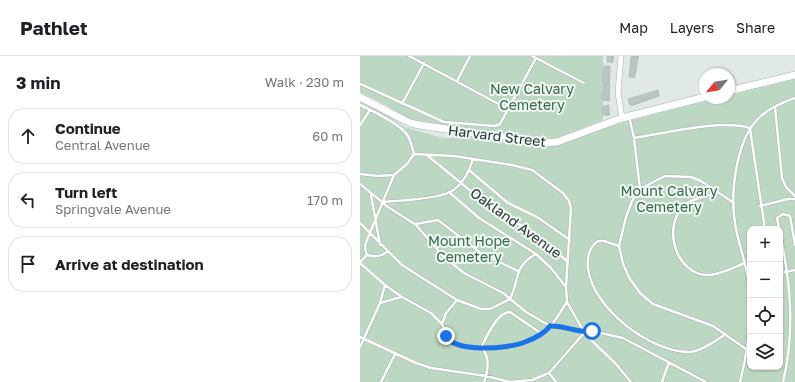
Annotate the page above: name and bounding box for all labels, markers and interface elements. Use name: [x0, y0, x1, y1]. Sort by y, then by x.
text: Pathlet: [20, 16, 88, 39]
text: Map: [619, 19, 648, 36]
text: Layers: [670, 19, 714, 36]
text: Share: [736, 19, 775, 36]
north arrow: [699, 68, 735, 104]
text: 3 min: [16, 72, 60, 93]
text: Walk · 230 m: [265, 74, 344, 90]
park label: New Calvary Cemetery: [490, 80, 574, 113]
text: Continue: [55, 119, 121, 137]
street label: Harvard Street: [447, 121, 547, 150]
icon: ahead: [17, 125, 39, 147]
text: 60 m: [312, 128, 343, 144]
text: Central Avenue: [55, 137, 150, 153]
park label: Mount Calvary Cemetery: [620, 182, 718, 215]
text: Turn left: [55, 183, 117, 201]
street label: Oakland Avenue: [467, 184, 565, 261]
icon: left: [17, 189, 39, 211]
text: 170 m: [307, 192, 343, 208]
text: Springvale Avenue: [55, 201, 171, 217]
map controls: [747, 226, 783, 370]
button: +: [747, 226, 783, 262]
park label: Mount Hope Cemetery: [428, 232, 510, 265]
icon: arrive: [17, 253, 39, 275]
text: Arrive at destination: [55, 255, 204, 273]
button: −: [747, 262, 783, 298]
button: locate: [747, 298, 783, 334]
route start: [583, 322, 601, 340]
route end: [437, 327, 455, 345]
button: layers: [747, 334, 783, 370]

